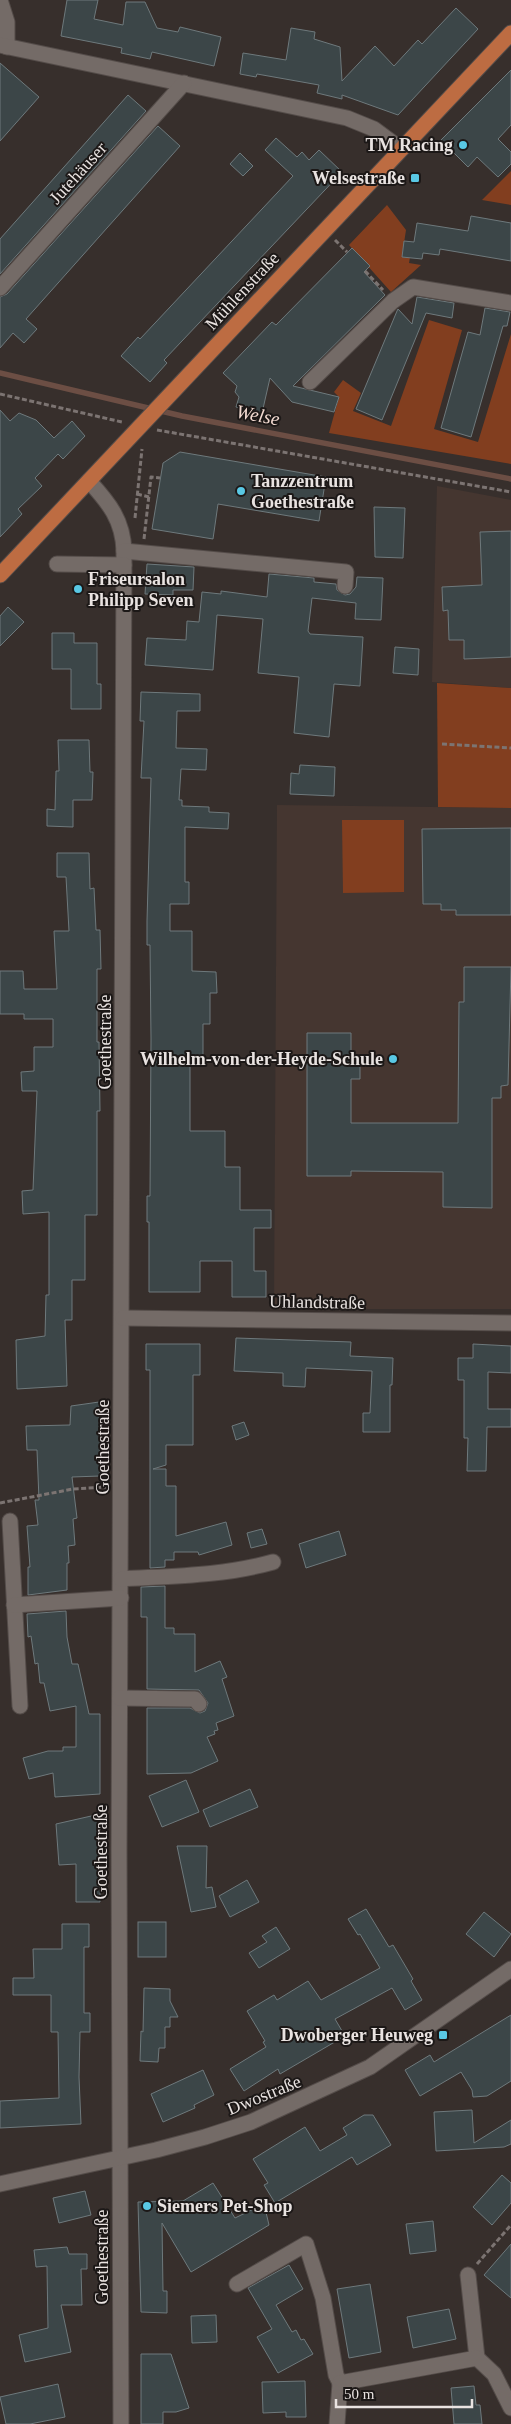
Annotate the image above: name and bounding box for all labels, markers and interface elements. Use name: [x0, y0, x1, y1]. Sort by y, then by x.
place label: TM Racing: [366, 135, 453, 155]
street label: Jutehäuser: [45, 138, 111, 208]
marker: TM Racing: [457, 139, 469, 151]
place label: Welsestraße: [312, 168, 405, 188]
marker: Welsestraße: [409, 172, 421, 184]
street label: Mühlenstraße: [201, 248, 283, 334]
water label: Welse: [235, 401, 281, 429]
place label: Tanzzentrum Goethestraße: [251, 471, 354, 512]
marker: Tanzzentrum Goethestraße: [235, 485, 247, 497]
place label: Friseursalon Philipp Seven: [88, 569, 194, 610]
marker: Friseursalon Philipp Seven: [72, 583, 84, 595]
street label: Goethestraße: [95, 995, 115, 1089]
place label: Wilhelm-von-der-Heyde-Schule: [140, 1049, 383, 1069]
marker: Wilhelm-von-der-Heyde-Schule: [387, 1053, 399, 1065]
street label: Uhlandstraße: [269, 1291, 365, 1313]
street label: Goethestraße: [93, 1400, 113, 1494]
street label: Goethestraße: [91, 1805, 111, 1899]
place label: Dwoberger Heuweg: [281, 2025, 433, 2045]
marker: Dwoberger Heuweg: [437, 2029, 449, 2041]
street label: Dwostraße: [224, 2071, 304, 2119]
place label: Siemers Pet-Shop: [157, 2196, 292, 2216]
marker: Siemers Pet-Shop: [141, 2200, 153, 2212]
street label: Goethestraße: [92, 2210, 112, 2304]
scale bar: [336, 2376, 472, 2408]
text: 50 m: [344, 2386, 375, 2402]

